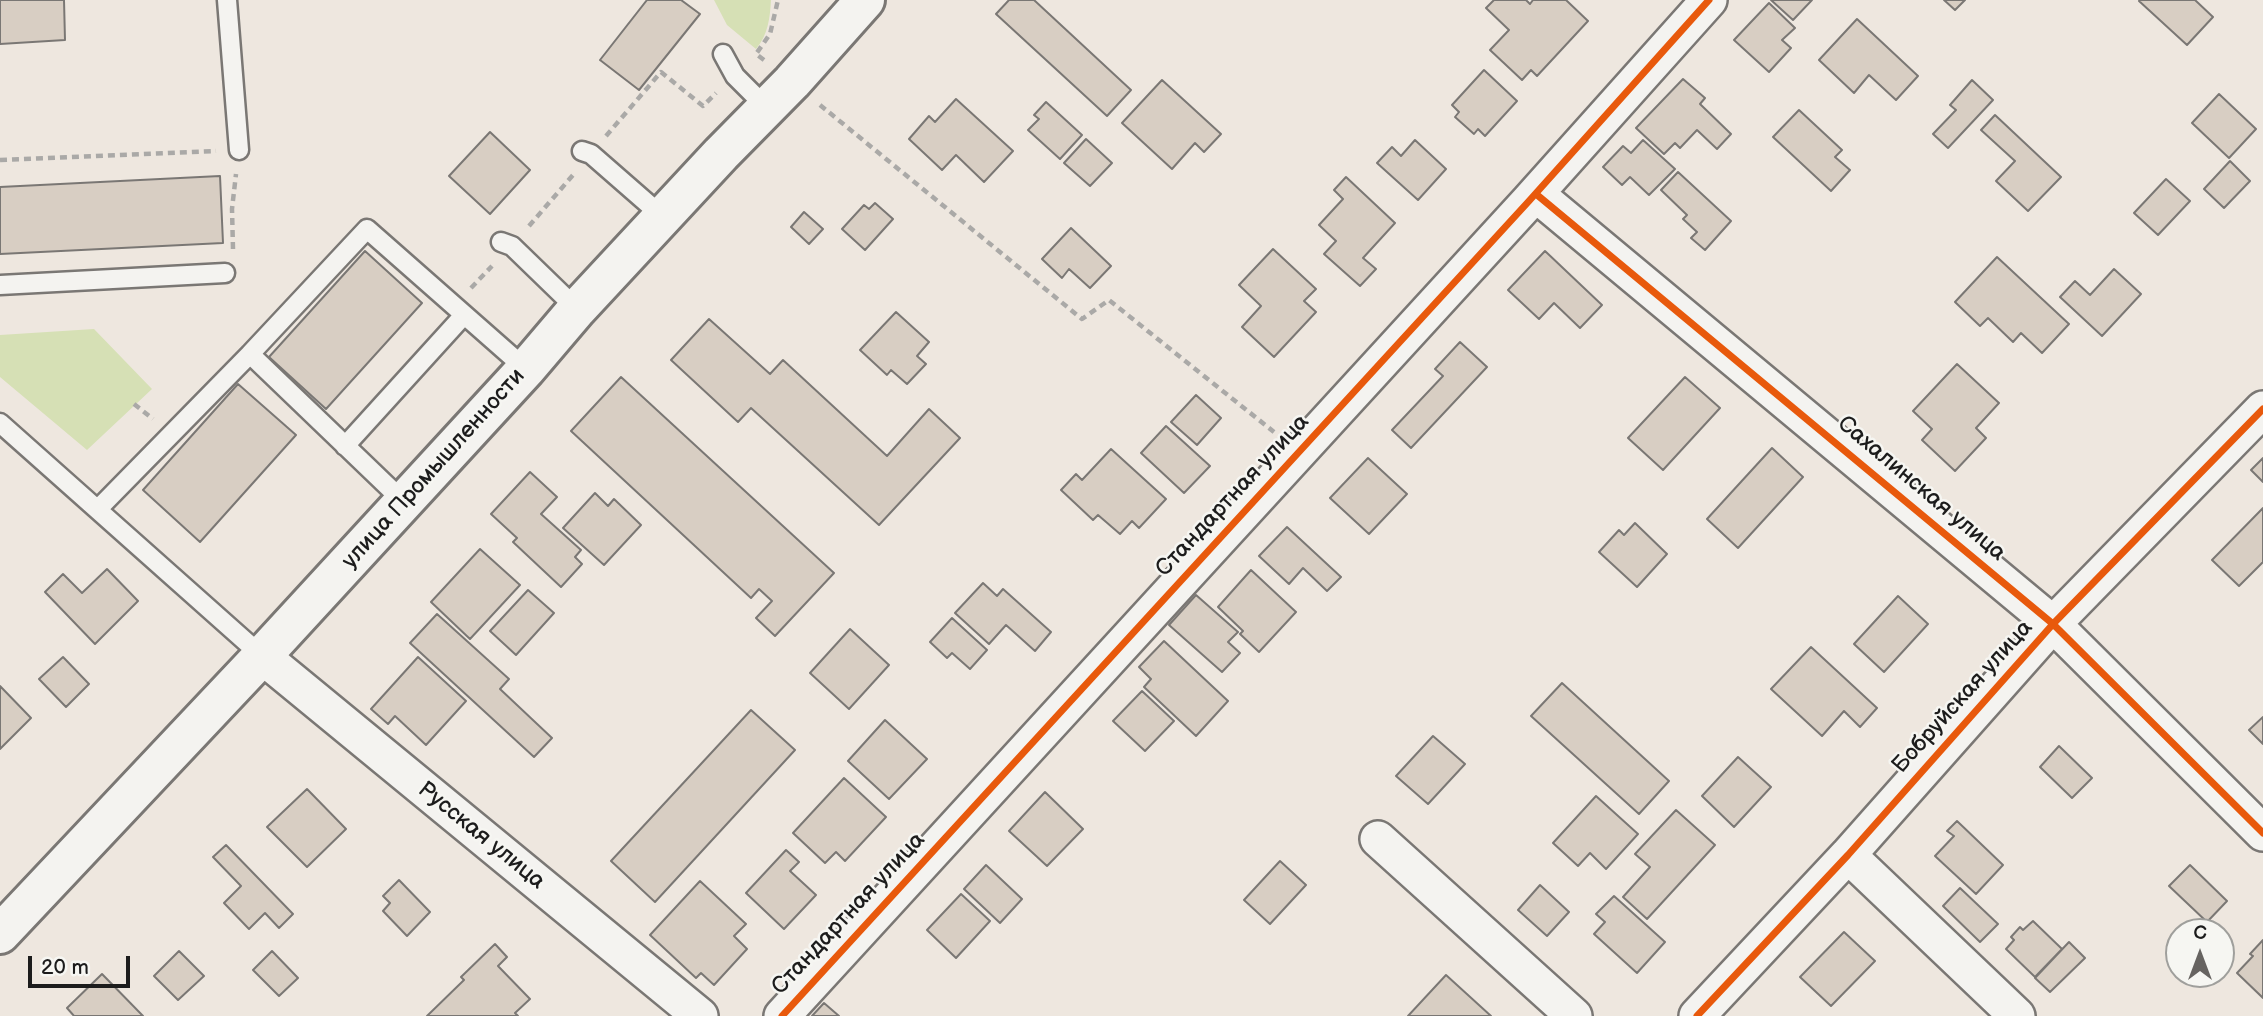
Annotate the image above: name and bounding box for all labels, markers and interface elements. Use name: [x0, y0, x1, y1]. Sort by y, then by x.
street label: улица Промышленности: [337, 363, 531, 575]
street label: Стандартная улица: [1150, 409, 1316, 583]
street label: Сахалинская улица: [1831, 411, 2011, 567]
street label: Бобруйская улица: [1887, 615, 2039, 779]
street label: Русская улица: [412, 776, 550, 896]
street label: Стандартная улица: [766, 827, 932, 1001]
north arrow: [2165, 918, 2235, 988]
text: С: [2193, 922, 2207, 945]
scale bar: [32, 942, 133, 986]
text: 20 m: [41, 955, 89, 980]

